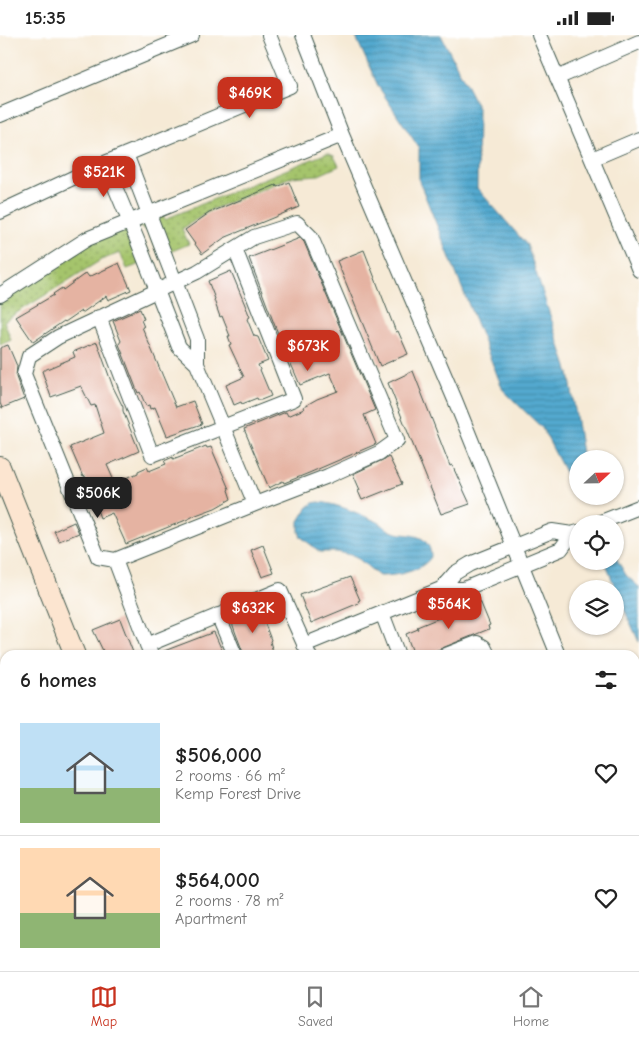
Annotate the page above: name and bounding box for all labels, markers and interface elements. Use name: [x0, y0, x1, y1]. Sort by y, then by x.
text: 15:35: [25, 7, 66, 29]
pin: $469K: [215, 77, 285, 119]
text: $469K: [229, 84, 271, 102]
pin: $521K: [69, 155, 139, 198]
text: $521K: [83, 163, 125, 181]
pin: $673K: [273, 329, 343, 372]
text: $673K: [287, 337, 329, 355]
north arrow: [569, 450, 624, 505]
map controls: [569, 450, 624, 635]
pin: $506K: [63, 477, 133, 519]
text: $506K: [76, 484, 120, 502]
button: locate: [569, 515, 624, 570]
button: layers: [569, 580, 624, 635]
pin: $564K: [414, 587, 484, 630]
pin: $632K: [218, 591, 288, 634]
text: $564K: [427, 595, 471, 613]
text: $632K: [232, 599, 274, 617]
icon: filters: [592, 666, 620, 694]
text: 6 homes: [20, 668, 96, 692]
icon: home: [60, 743, 120, 803]
text: $506,000: [175, 743, 262, 767]
icon: heart: [592, 759, 620, 787]
text: 2 rooms · 66 m²: [175, 767, 285, 785]
text: Kemp Forest Drive: [175, 785, 301, 803]
icon: home: [60, 868, 120, 928]
text: $564,000: [175, 868, 260, 892]
icon: heart: [592, 884, 620, 912]
text: 2 rooms · 78 m²: [175, 892, 283, 910]
text: Apartment: [175, 910, 247, 928]
tab: Map: [90, 983, 118, 1030]
tab: Saved: [298, 983, 333, 1030]
tab: Home: [513, 983, 549, 1030]

